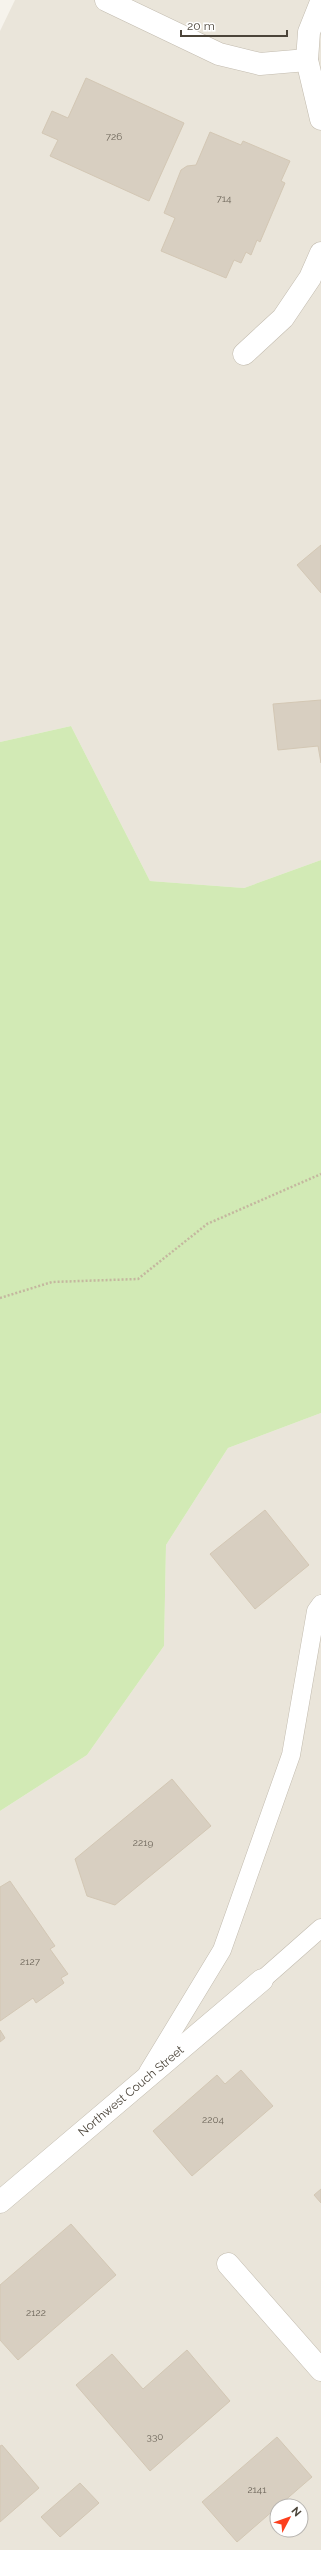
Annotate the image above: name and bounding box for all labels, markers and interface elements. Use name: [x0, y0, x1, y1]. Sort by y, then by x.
scale bar: [181, 12, 287, 38]
text: 20 m: [187, 19, 215, 33]
house number: 726: [106, 131, 122, 142]
house number: 714: [216, 193, 232, 204]
house number: 2219: [133, 1837, 153, 1848]
house number: 2127: [20, 1956, 41, 1967]
street label: Northwest Couch Street: [75, 2043, 187, 2139]
house number: 2204: [202, 2114, 225, 2125]
house number: 2122: [26, 2307, 46, 2318]
house number: 330: [147, 2431, 163, 2442]
house number: 2141: [247, 2484, 267, 2495]
north arrow: [269, 2498, 309, 2538]
text: N: [289, 2504, 304, 2519]

